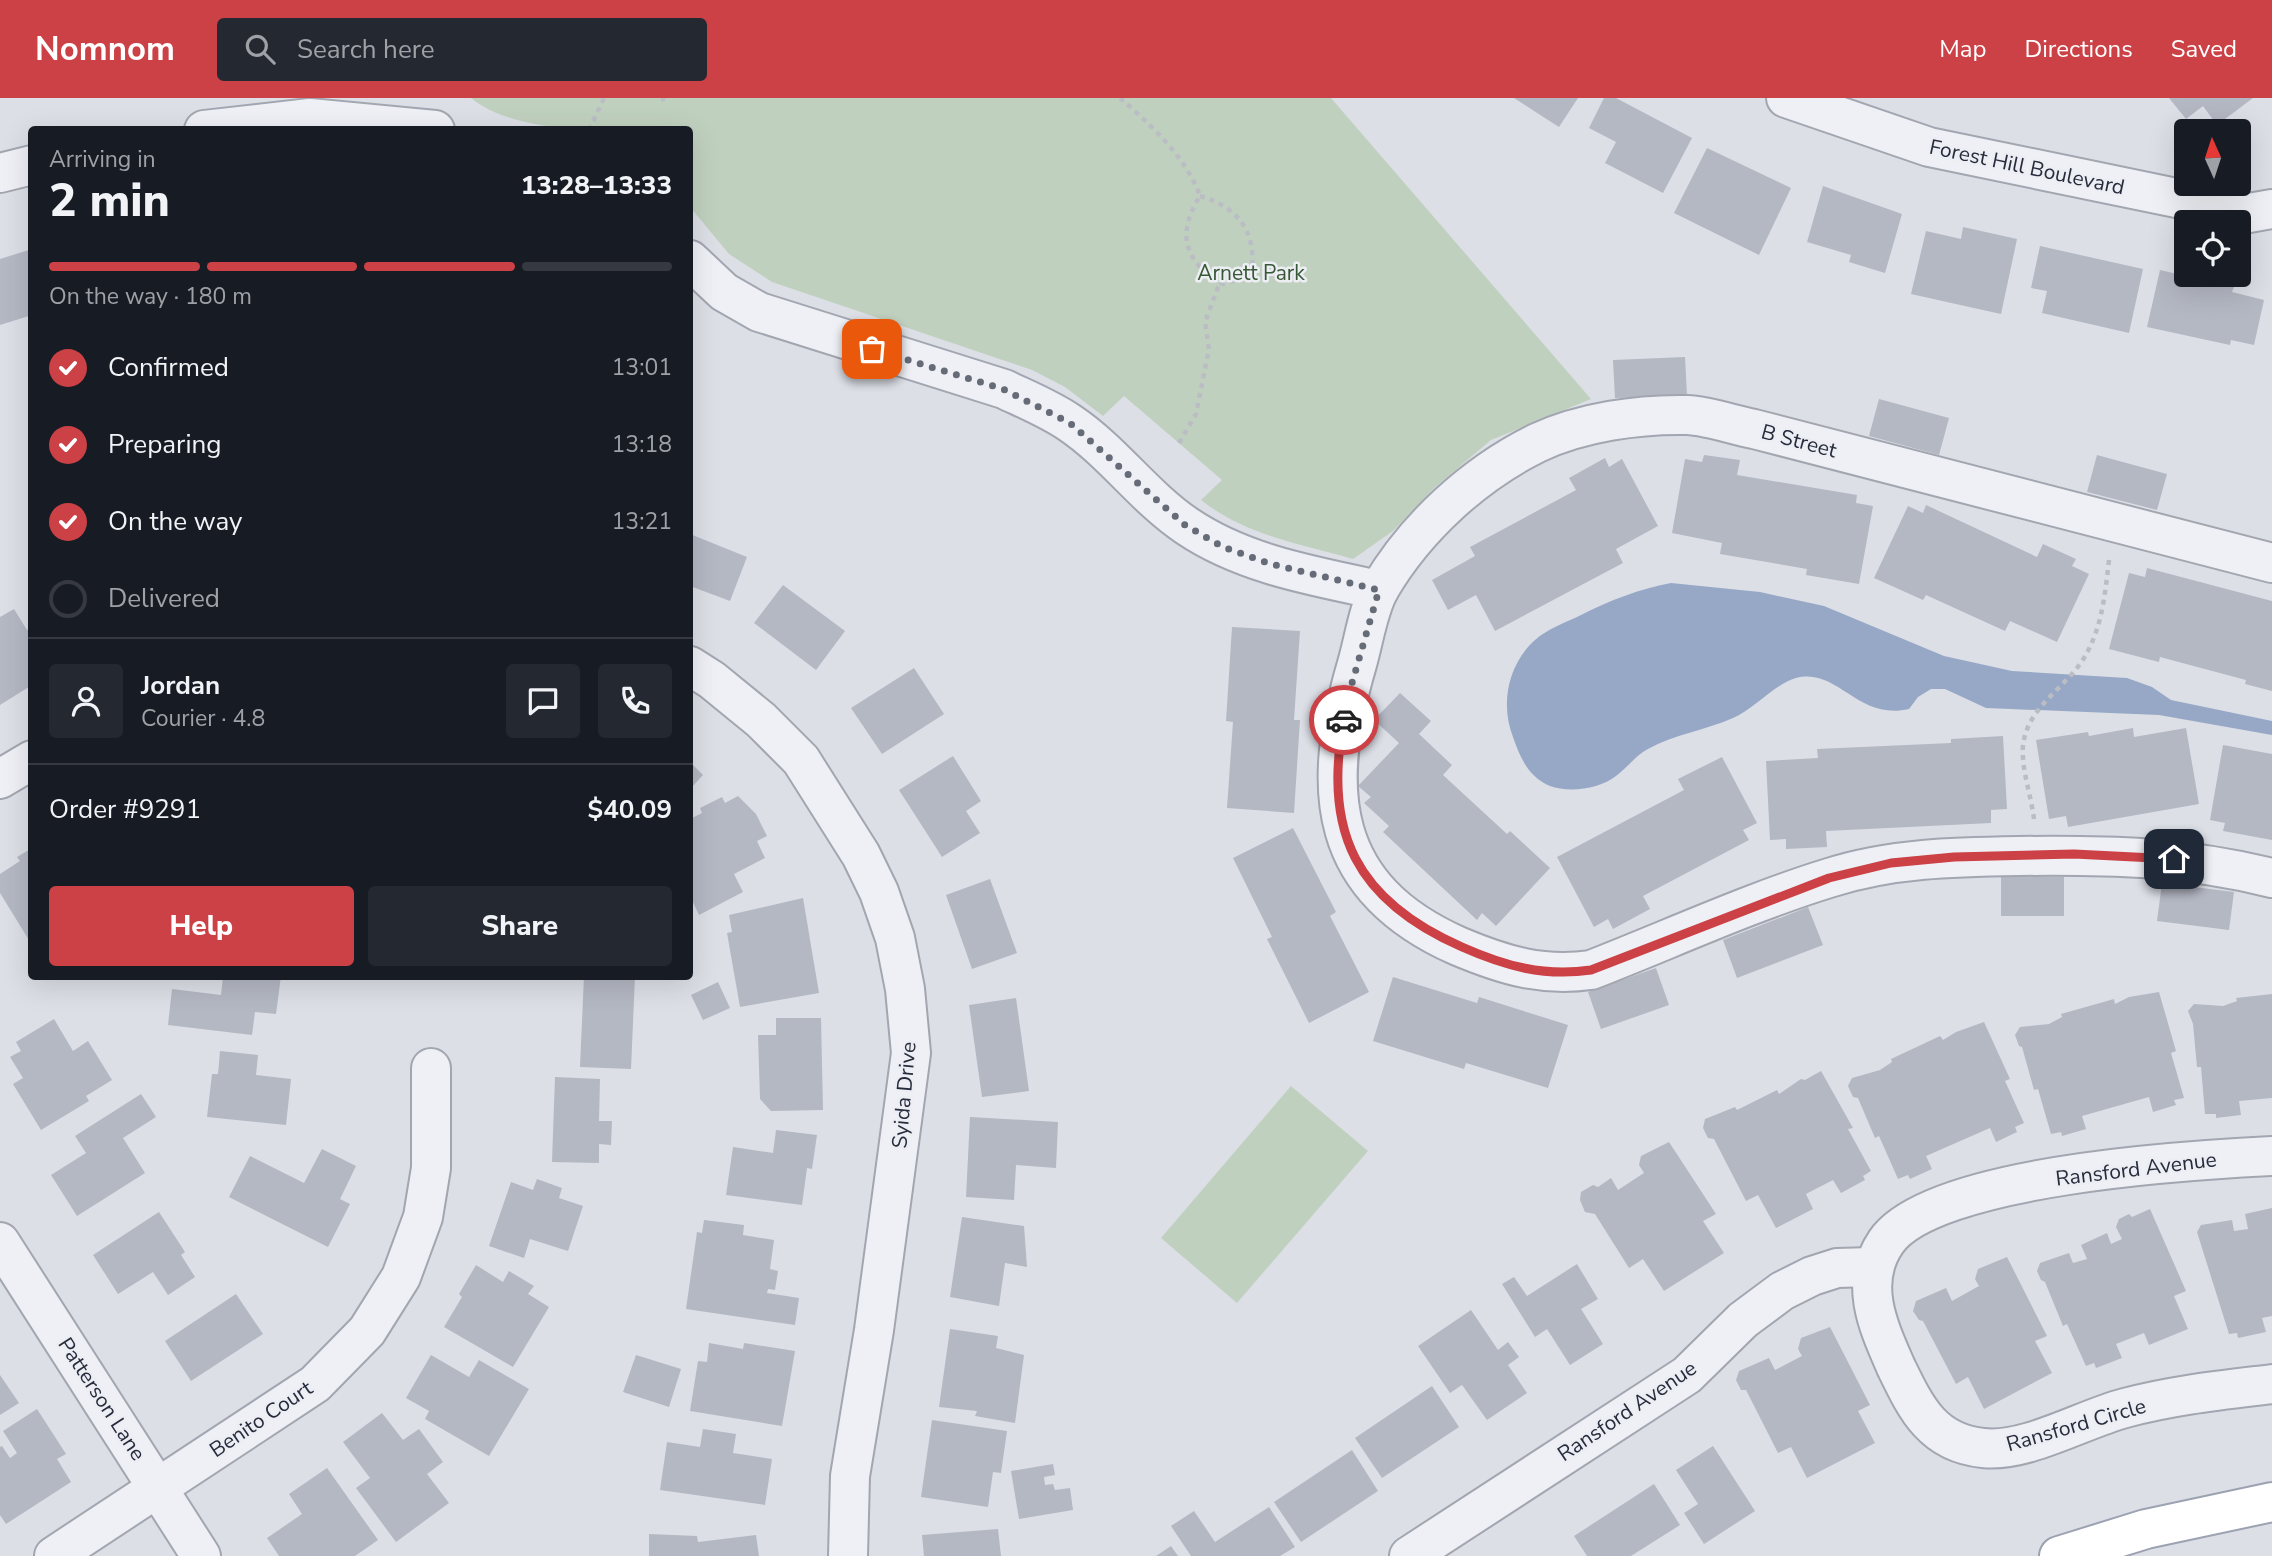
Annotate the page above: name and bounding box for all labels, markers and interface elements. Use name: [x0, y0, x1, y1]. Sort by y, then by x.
search box: [217, 18, 707, 81]
text: Nomnom: [35, 27, 175, 72]
icon: search: [241, 30, 279, 68]
text: Search here: [297, 32, 435, 67]
text: Map: [1939, 33, 1986, 65]
text: Directions: [2024, 33, 2133, 65]
text: Saved: [2171, 33, 2237, 65]
north arrow: [2174, 119, 2250, 196]
map controls: [2174, 119, 2251, 287]
street label: Forest Hill Boulevard: [1927, 133, 2127, 201]
text: Arriving in: [49, 144, 156, 175]
text: 13:28–13:33: [521, 168, 672, 203]
text: 2 min: [49, 169, 170, 232]
button: locate: [2174, 210, 2251, 287]
park label: Arnett Park: [1197, 259, 1305, 287]
text: On the way · 180 m: [49, 281, 252, 312]
pin: [842, 319, 902, 379]
icon: bag: [853, 330, 891, 368]
icon: check: [49, 349, 87, 387]
text: Confirmed: [108, 350, 229, 385]
text: 13:01: [612, 352, 672, 383]
street label: B Street: [1758, 418, 1840, 465]
icon: check: [49, 426, 87, 464]
text: Preparing: [108, 427, 221, 462]
text: 13:18: [612, 429, 672, 460]
icon: check: [49, 503, 87, 541]
text: On the way: [108, 504, 242, 539]
text: 13:21: [612, 506, 672, 537]
text: Delivered: [108, 581, 220, 616]
button: person: [49, 664, 123, 738]
button: chat: [506, 664, 580, 738]
button: phone: [598, 664, 672, 738]
text: Jordan: [141, 668, 220, 703]
courier: [1309, 685, 1379, 755]
icon: car: [1325, 701, 1363, 739]
text: Courier · 4.8: [141, 703, 265, 734]
text: Order #9291: [49, 792, 201, 827]
text: $40.09: [588, 792, 672, 827]
pin: [2144, 829, 2204, 889]
icon: home: [2155, 840, 2193, 878]
button: Help: [49, 886, 354, 966]
button: Share: [368, 886, 672, 966]
street label: Syida Drive: [885, 1040, 923, 1150]
street label: Ransford Avenue: [2054, 1145, 2218, 1193]
street label: Patterson Lane: [52, 1332, 152, 1466]
street label: Ransford Avenue: [1552, 1354, 1702, 1468]
street label: Benito Court: [204, 1374, 319, 1464]
street label: Ransford Circle: [2003, 1392, 2149, 1458]

